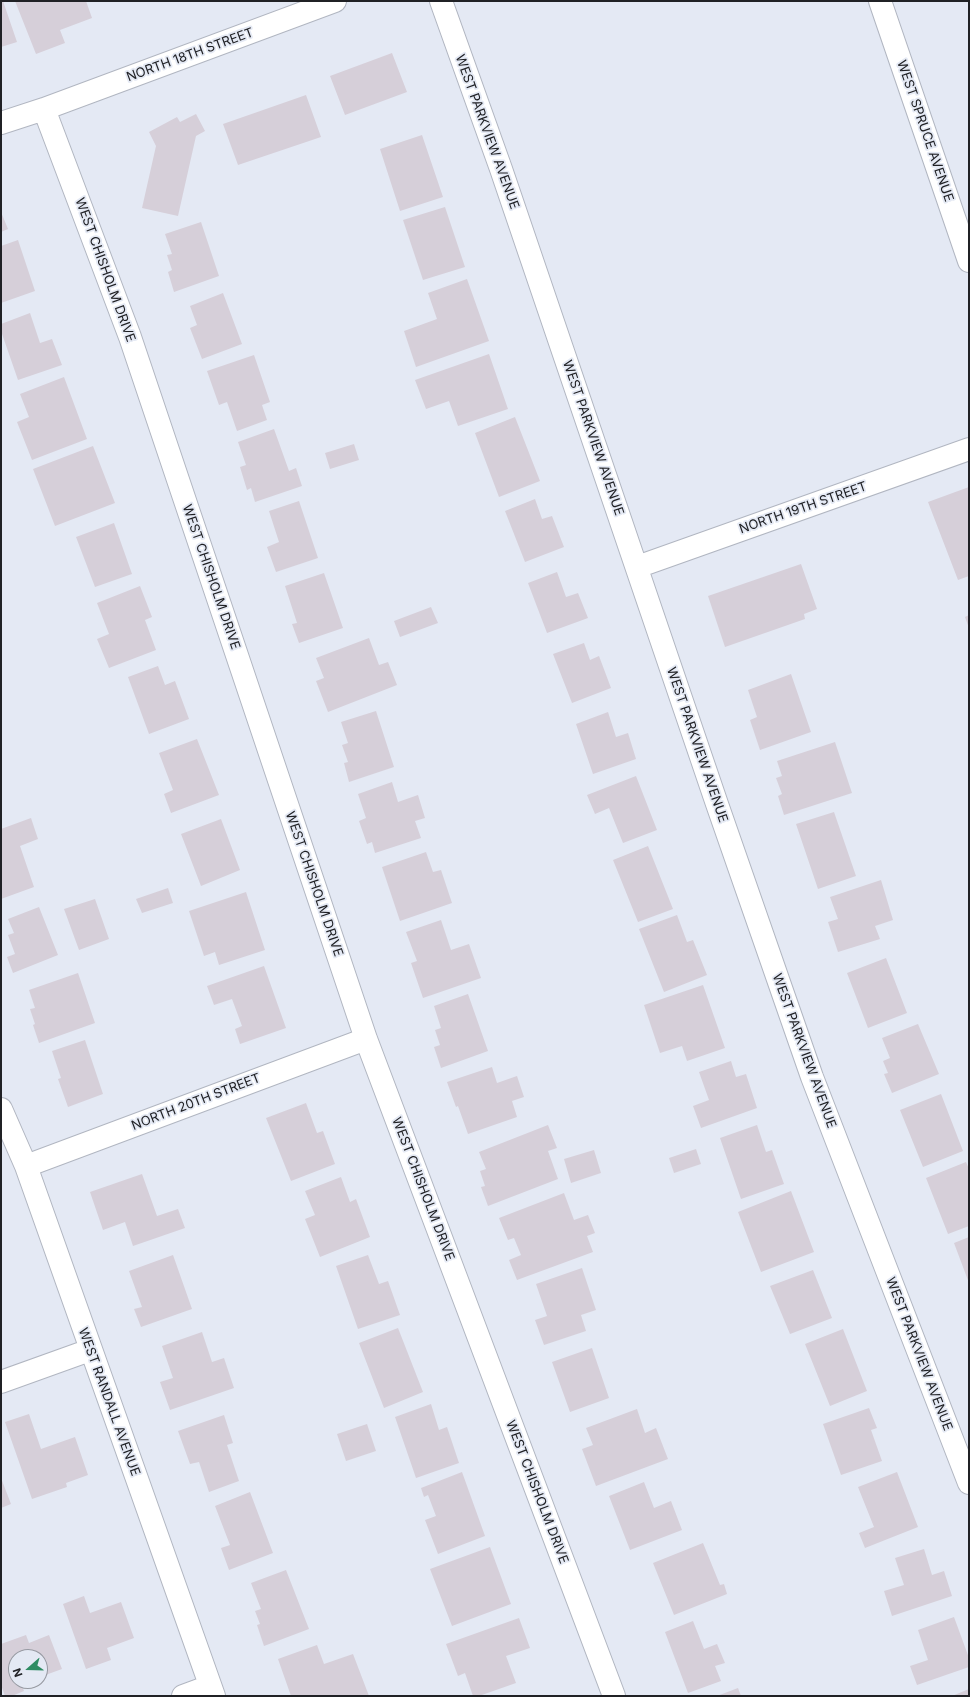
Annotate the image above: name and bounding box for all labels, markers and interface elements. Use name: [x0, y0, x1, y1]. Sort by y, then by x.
street label: NORTH 18TH STREET: [124, 25, 256, 85]
street label: WEST PARKVIEW AVENUE: [452, 53, 522, 211]
street label: WEST SPRUCE AVENUE: [893, 58, 957, 204]
street label: WEST CHISHOLM DRIVE: [72, 196, 138, 344]
street label: WEST PARKVIEW AVENUE: [559, 358, 627, 518]
street label: NORTH 19TH STREET: [737, 479, 869, 537]
street label: WEST CHISHOLM DRIVE: [179, 502, 243, 652]
street label: WEST PARKVIEW AVENUE: [663, 665, 731, 825]
street label: WEST CHISHOLM DRIVE: [282, 809, 346, 959]
street label: WEST PARKVIEW AVENUE: [769, 972, 839, 1130]
street label: NORTH 20TH STREET: [129, 1070, 263, 1134]
street label: WEST CHISHOLM DRIVE: [388, 1115, 458, 1263]
street label: WEST PARKVIEW AVENUE: [882, 1275, 956, 1433]
street label: WEST RANDALL AVENUE: [75, 1326, 143, 1478]
street label: WEST CHISHOLM DRIVE: [502, 1418, 572, 1566]
north arrow: [8, 1649, 48, 1689]
text: N: [10, 1666, 26, 1679]

